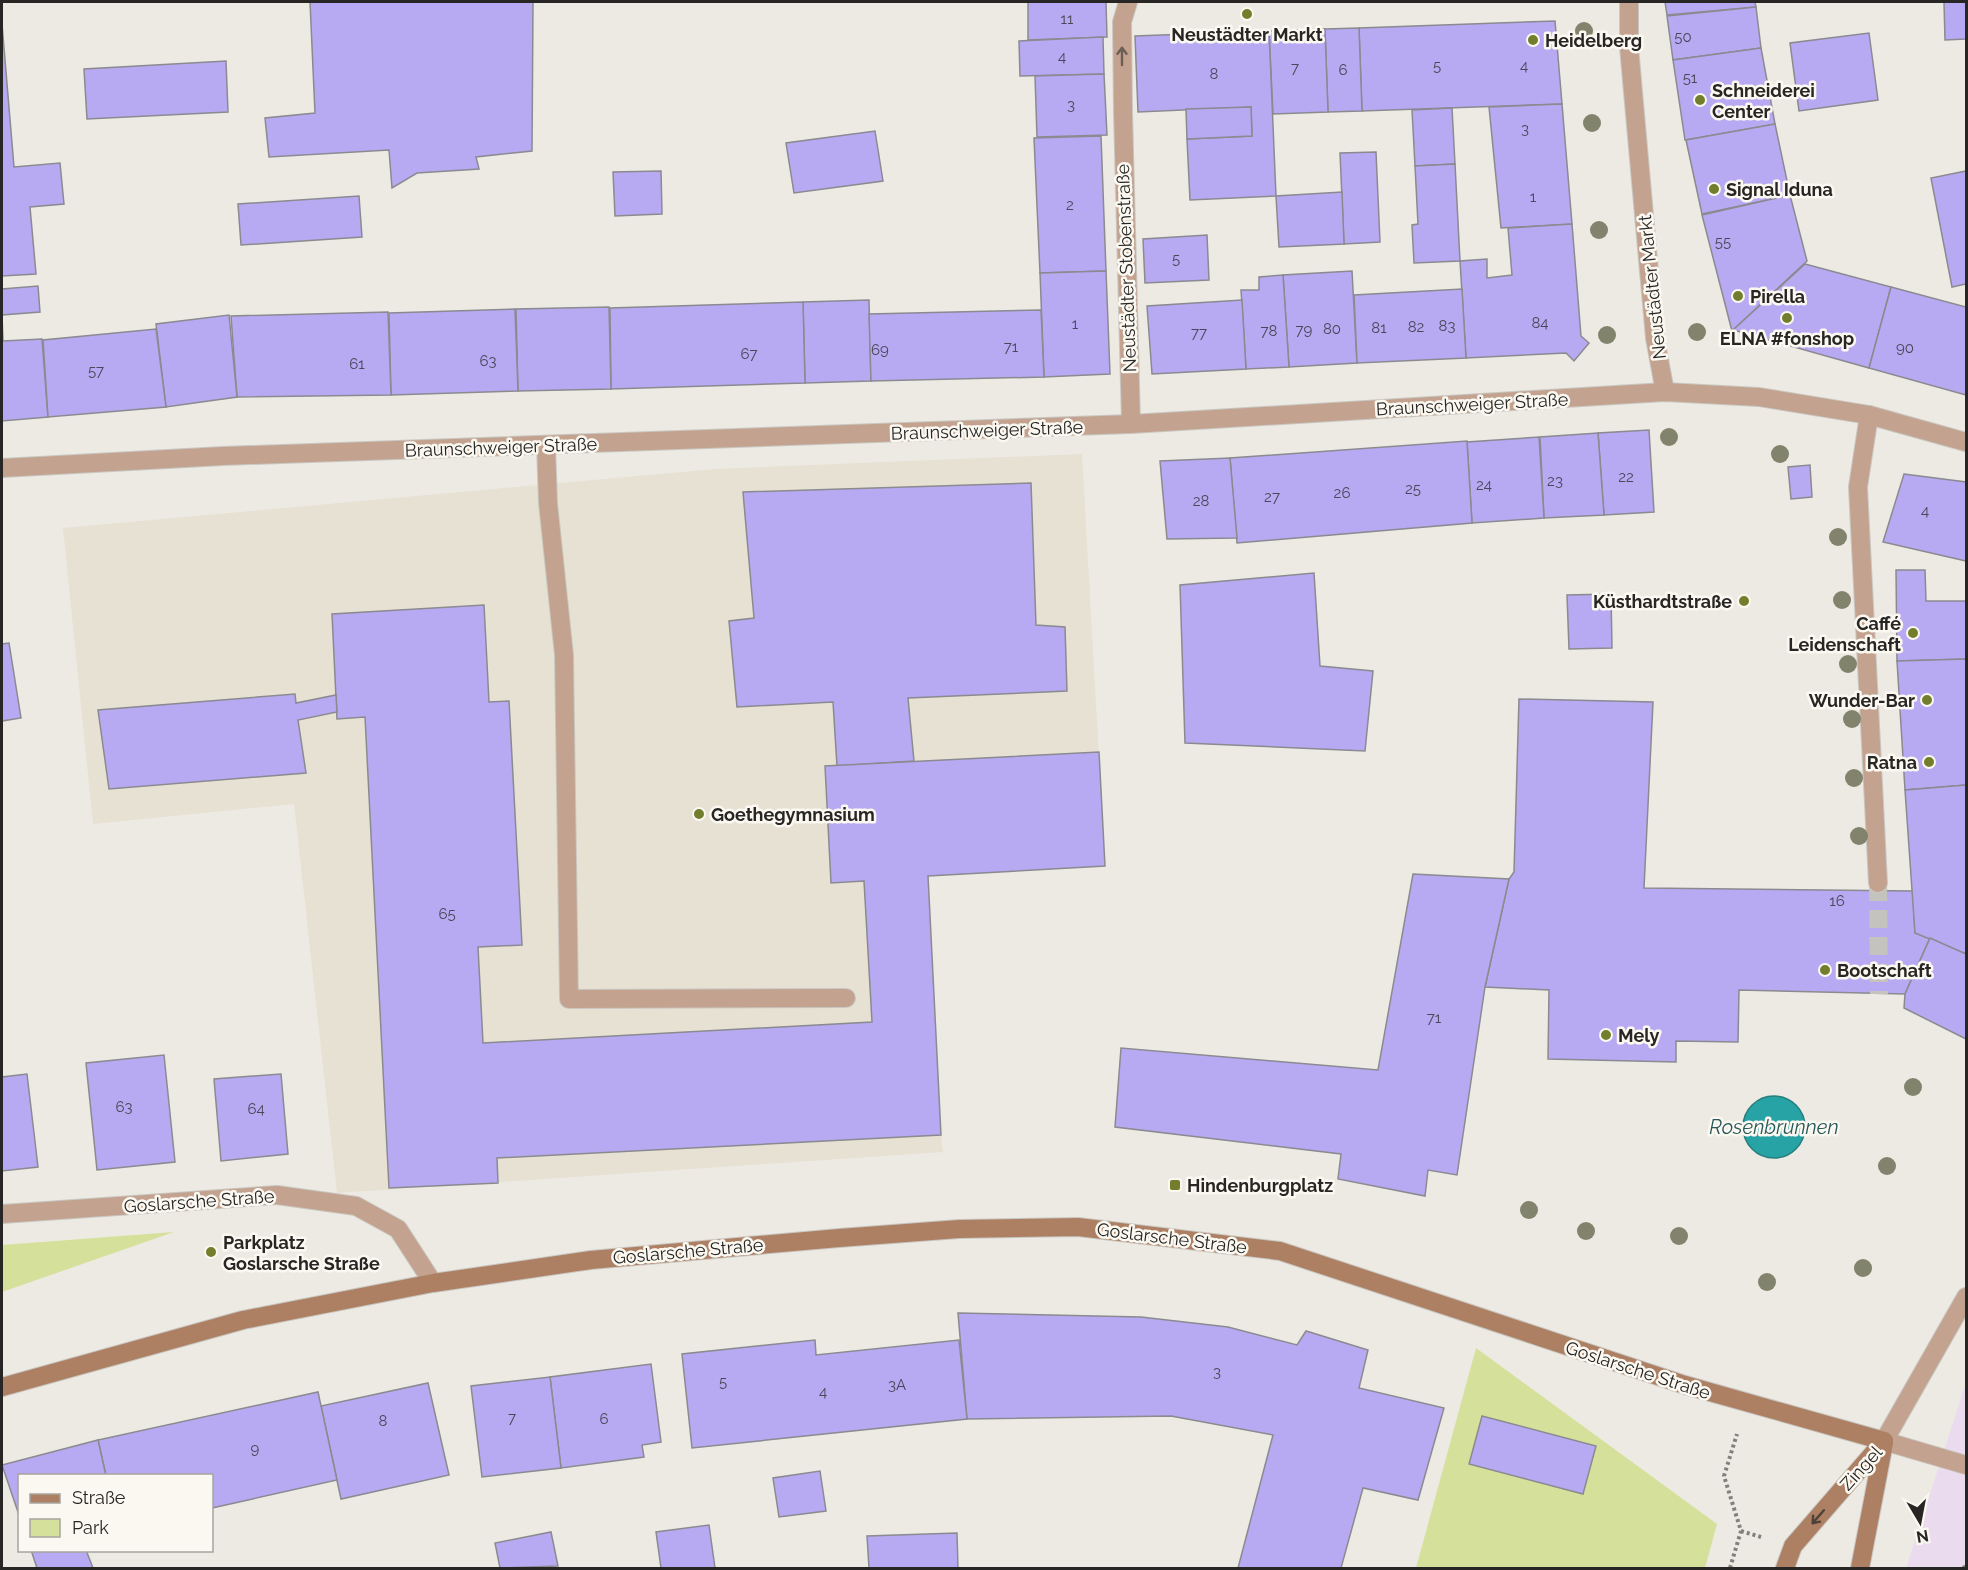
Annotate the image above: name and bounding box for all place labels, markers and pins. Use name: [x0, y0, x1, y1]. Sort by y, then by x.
marker: Neustädter Markt: [1240, 7, 1254, 21]
place label: Neustädter Markt: [1171, 24, 1323, 45]
place label: Heidelberg: [1545, 30, 1642, 51]
marker: Heidelberg: [1526, 33, 1540, 47]
place label: Schneiderei Center: [1712, 80, 1815, 122]
marker: Schneiderei Center: [1693, 93, 1707, 107]
place label: Signal Iduna: [1726, 179, 1833, 200]
marker: Signal Iduna: [1707, 182, 1721, 196]
place label: Pirella: [1750, 286, 1805, 307]
marker: Pirella: [1731, 289, 1745, 303]
marker: ELNA #fonshop: [1780, 311, 1794, 325]
place label: ELNA #fonshop: [1720, 328, 1854, 349]
place label: Küsthardtstraße: [1593, 591, 1732, 612]
marker: Küsthardtstraße: [1737, 594, 1751, 608]
place label: Caffé Leidenschaft: [1788, 613, 1901, 655]
marker: Caffé Leidenschaft: [1906, 626, 1920, 640]
place label: Wunder-Bar: [1809, 690, 1915, 711]
marker: Wunder-Bar: [1920, 693, 1934, 707]
place label: Ratna: [1867, 752, 1917, 773]
marker: Ratna: [1922, 755, 1936, 769]
place label: Goethegymnasium: [711, 804, 875, 825]
marker: Goethegymnasium: [692, 807, 706, 821]
place label: Bootschaft: [1837, 960, 1932, 981]
marker: Bootschaft: [1818, 963, 1832, 977]
place label: Mely: [1618, 1025, 1659, 1046]
marker: Mely: [1599, 1028, 1613, 1042]
place label: Hindenburgplatz: [1187, 1175, 1333, 1196]
marker: Hindenburgplatz: [1168, 1178, 1182, 1192]
place label: Parkplatz Goslarsche Straße: [223, 1232, 380, 1274]
marker: Parkplatz Goslarsche Straße: [204, 1245, 218, 1259]

